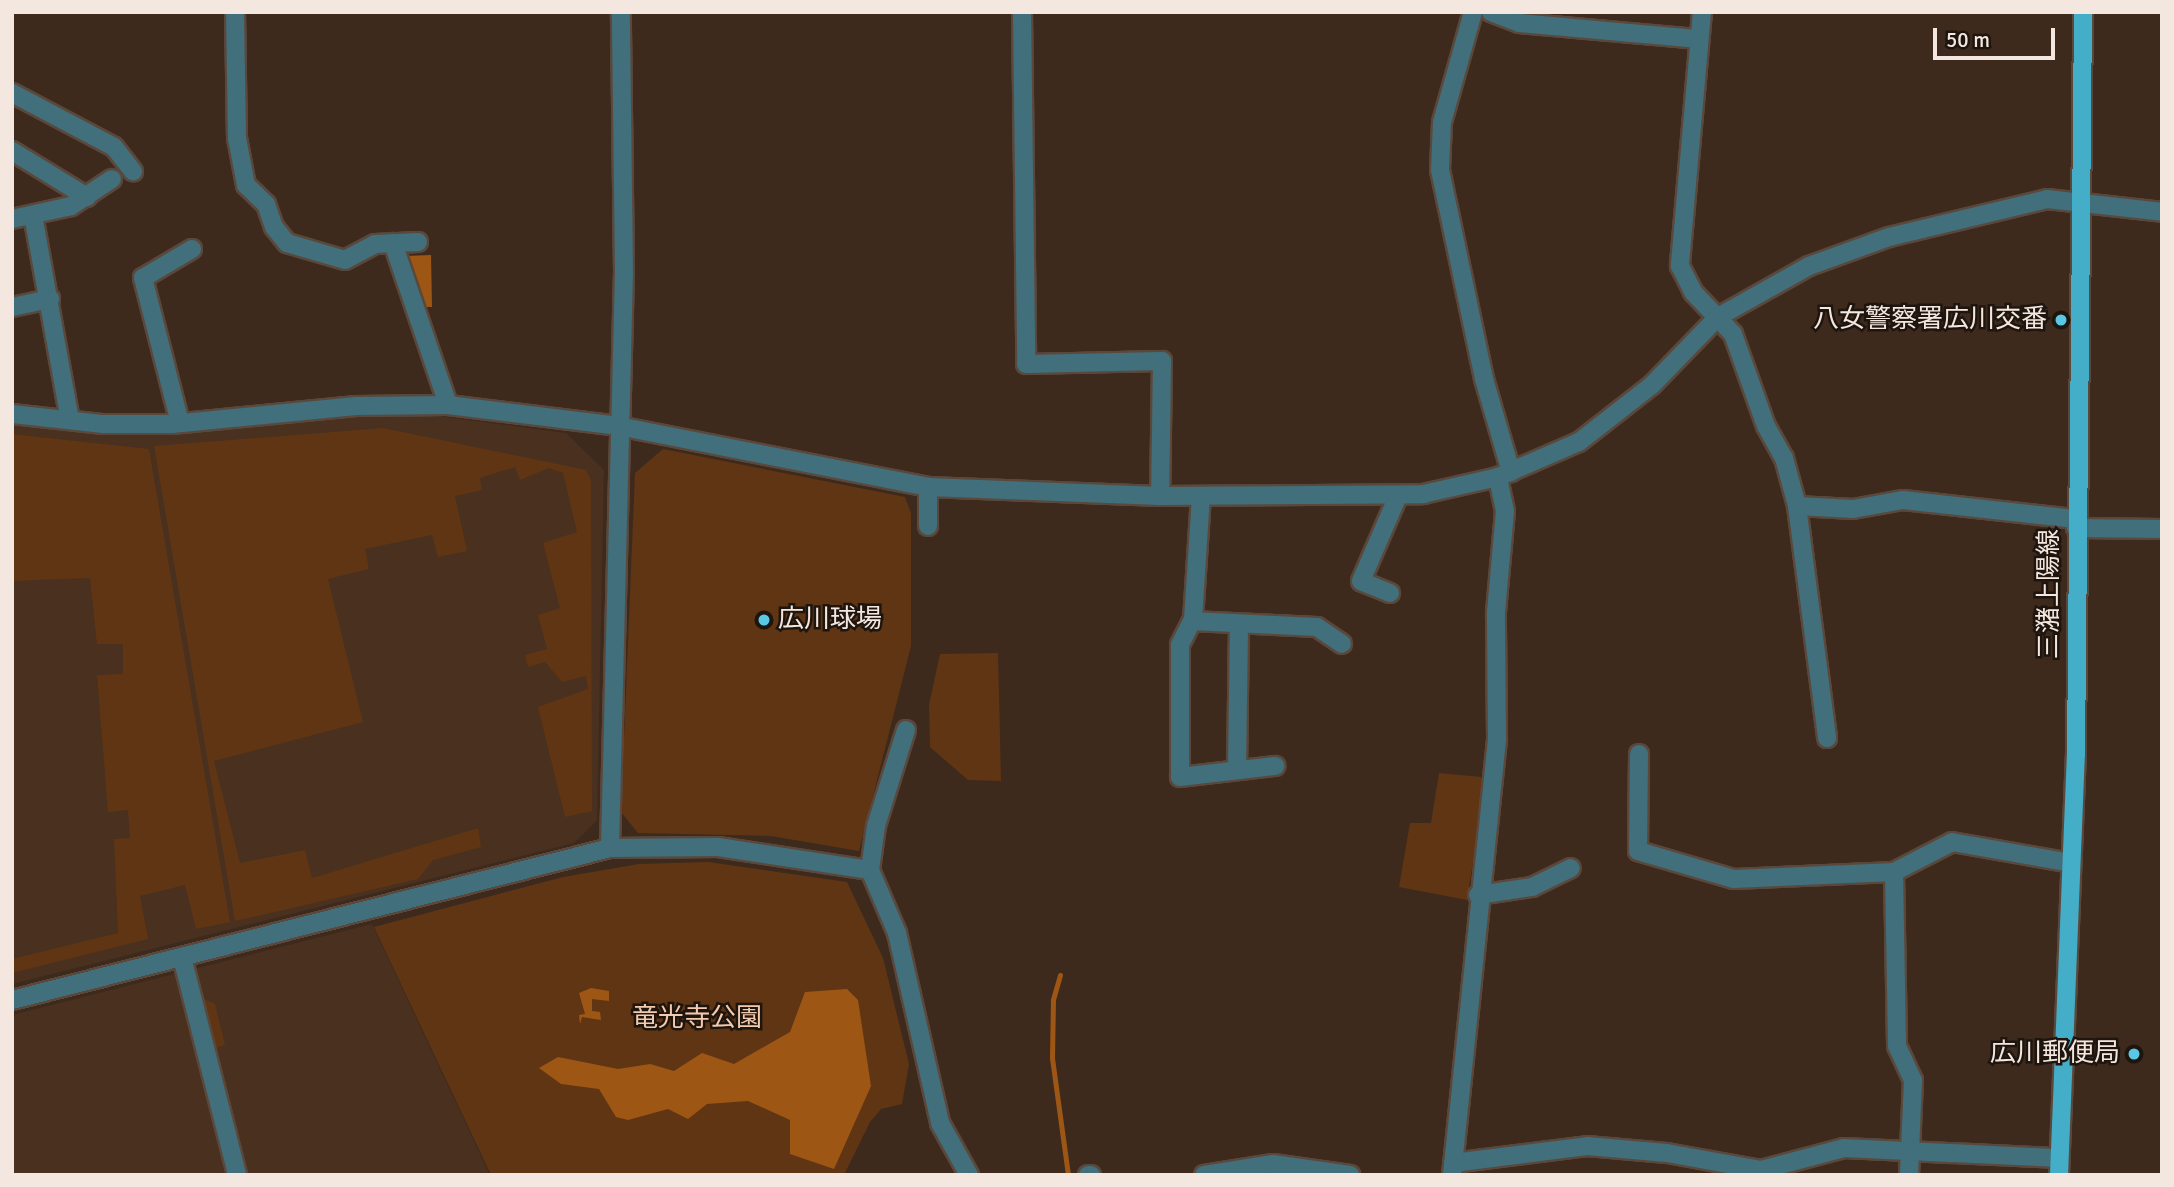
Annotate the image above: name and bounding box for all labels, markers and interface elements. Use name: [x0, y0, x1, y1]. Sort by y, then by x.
scale bar: [1936, 14, 2058, 58]
text: 50 m: [1946, 27, 1990, 53]
place label: 八女警察署広川交番: [1813, 304, 2047, 336]
marker: 八女警察署広川交番: [2053, 312, 2069, 328]
street label: 三潴上陽線: [2034, 529, 2066, 659]
place label: 広川球場: [778, 604, 882, 636]
marker: 広川球場: [756, 612, 772, 628]
park label: 竜光寺公園: [632, 1003, 762, 1035]
place label: 広川郵便局: [1990, 1038, 2120, 1070]
marker: 広川郵便局: [2126, 1046, 2142, 1062]

